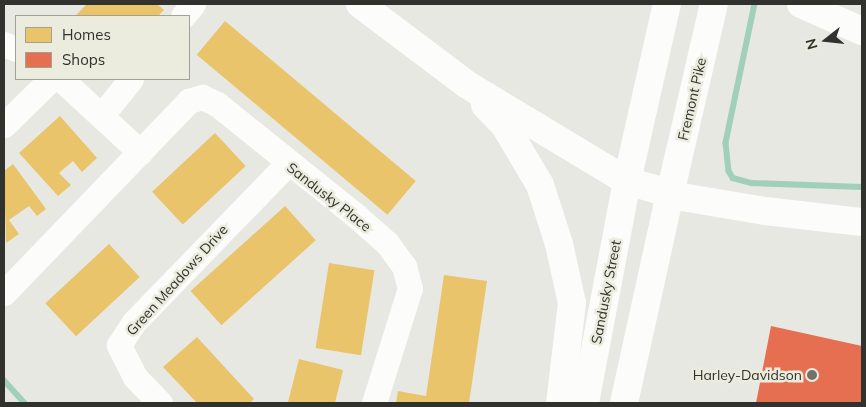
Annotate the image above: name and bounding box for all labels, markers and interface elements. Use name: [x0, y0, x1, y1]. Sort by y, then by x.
legend: [15, 15, 190, 80]
north arrow: [801, 15, 851, 65]
text: Homes: [62, 25, 111, 44]
text: N: [801, 37, 822, 52]
text: Shops: [62, 50, 105, 69]
street label: Fremont Pike: [674, 56, 710, 142]
street label: Sandusky Place: [284, 159, 374, 235]
street label: Green Meadows Drive: [123, 221, 231, 339]
street label: Sandusky Street: [588, 239, 624, 345]
place label: Harley-Davidson: [693, 367, 802, 383]
marker: Harley-Davidson: [806, 369, 818, 381]

